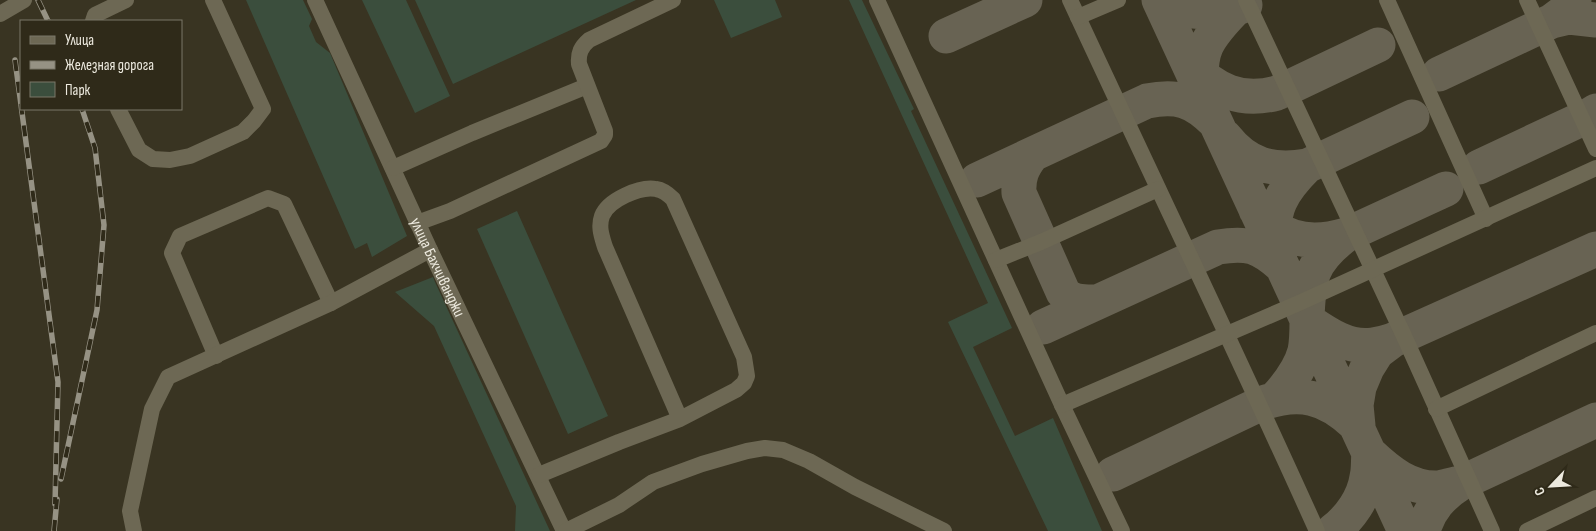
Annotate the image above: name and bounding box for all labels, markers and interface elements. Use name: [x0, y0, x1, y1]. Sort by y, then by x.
legend: [20, 20, 182, 110]
text: Улица: [65, 31, 94, 50]
text: Железная дорога: [65, 56, 154, 75]
text: Парк: [65, 81, 91, 100]
street label: улица Бахчиванджи: [405, 215, 468, 320]
north arrow: [1526, 461, 1576, 511]
text: С: [1530, 484, 1549, 498]

